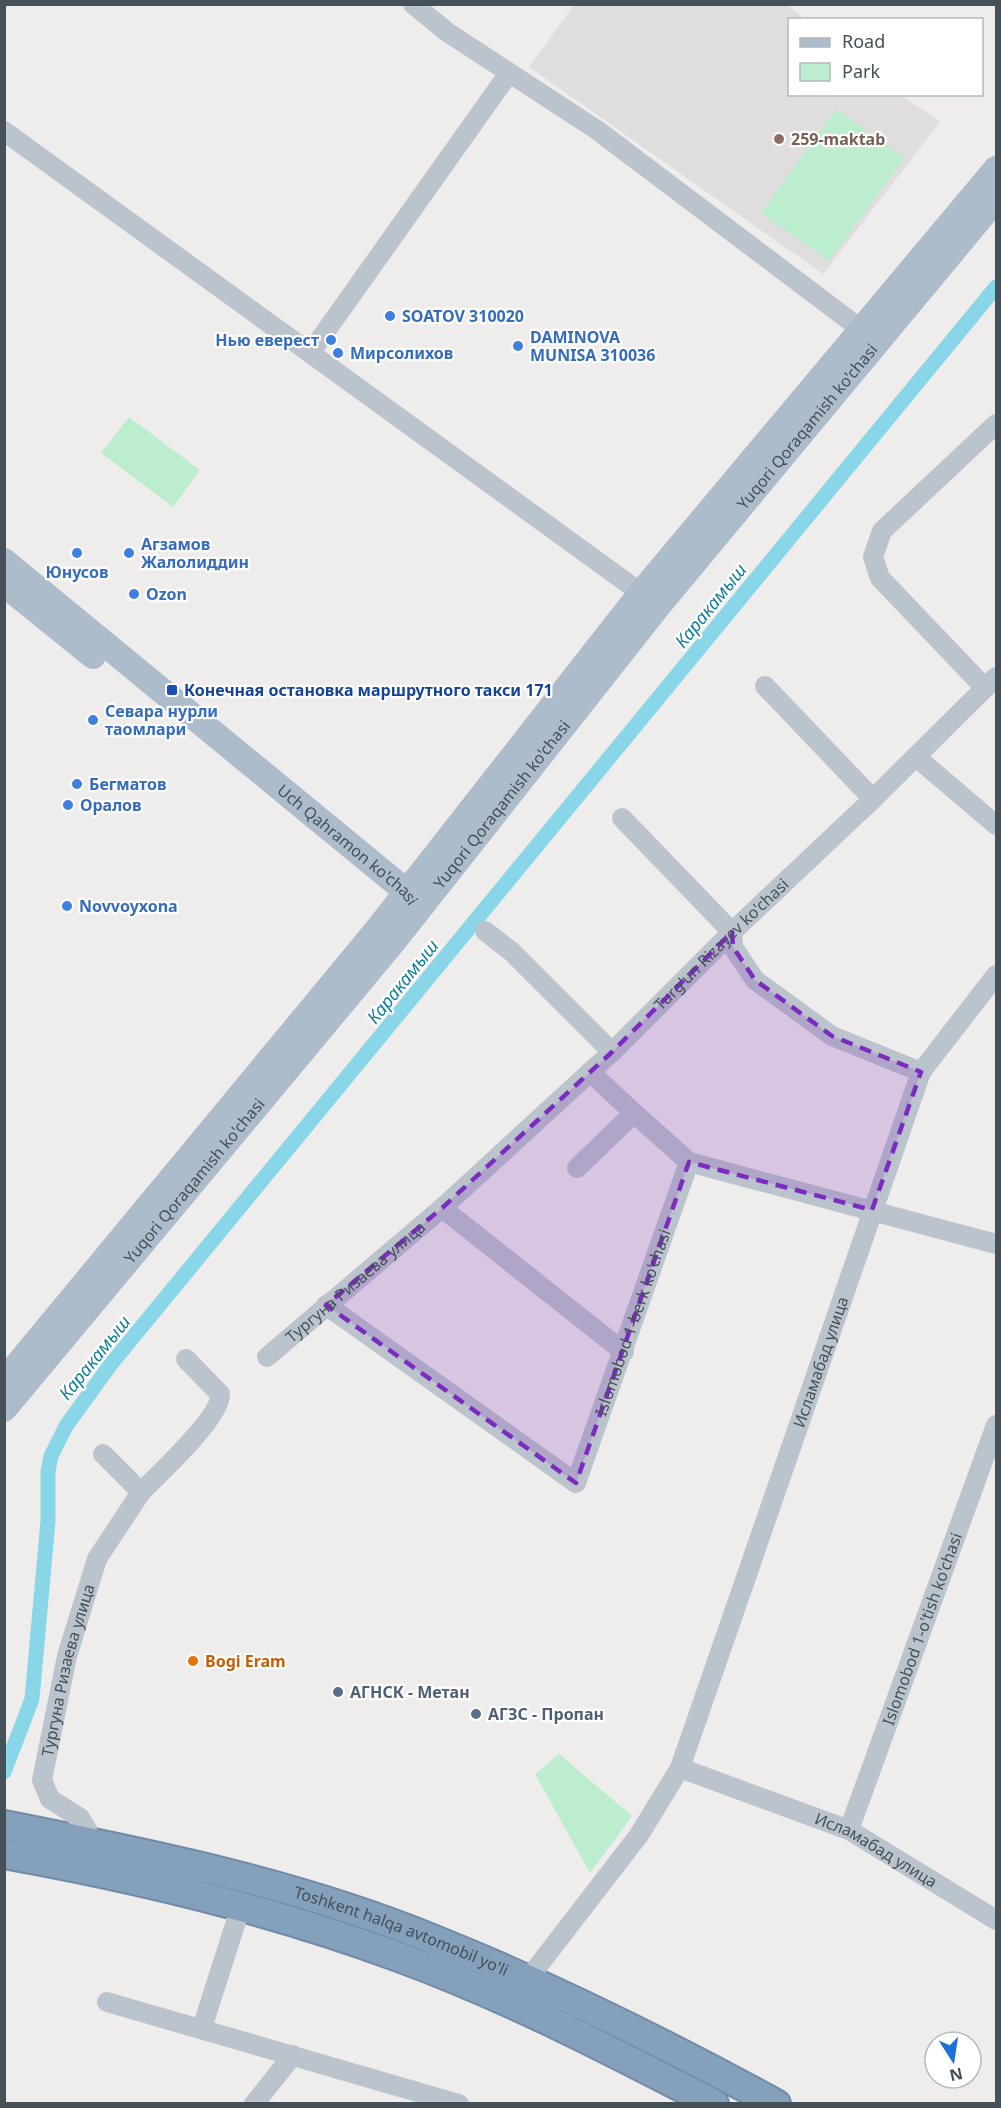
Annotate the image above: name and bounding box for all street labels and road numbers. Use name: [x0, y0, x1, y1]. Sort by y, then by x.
street label: Yuqori Qoraqamish ko'chasi: [732, 339, 882, 514]
street label: Yuqori Qoraqamish ko'chasi: [428, 716, 575, 893]
street label: Uch Qahramon ko'chasi: [273, 779, 423, 909]
street label: Turg'un Rizayev ko'chasi: [649, 873, 793, 1015]
street label: Yuqori Qoraqamish ko'chasi: [119, 1093, 269, 1268]
street label: Тургуна Ризаева улица: [281, 1216, 430, 1348]
street label: Islomobod 1-berk ko'chasi: [589, 1226, 676, 1419]
street label: Исламабад улица: [788, 1294, 853, 1430]
street label: Islomobod 1-o'tish ko'chasi: [877, 1530, 967, 1728]
street label: Тургуна Ризаева улица: [36, 1581, 100, 1758]
street label: Исламабад улица: [812, 1807, 941, 1892]
street label: Toshkent halqa avtomobil yo'li: [291, 1881, 512, 1981]

